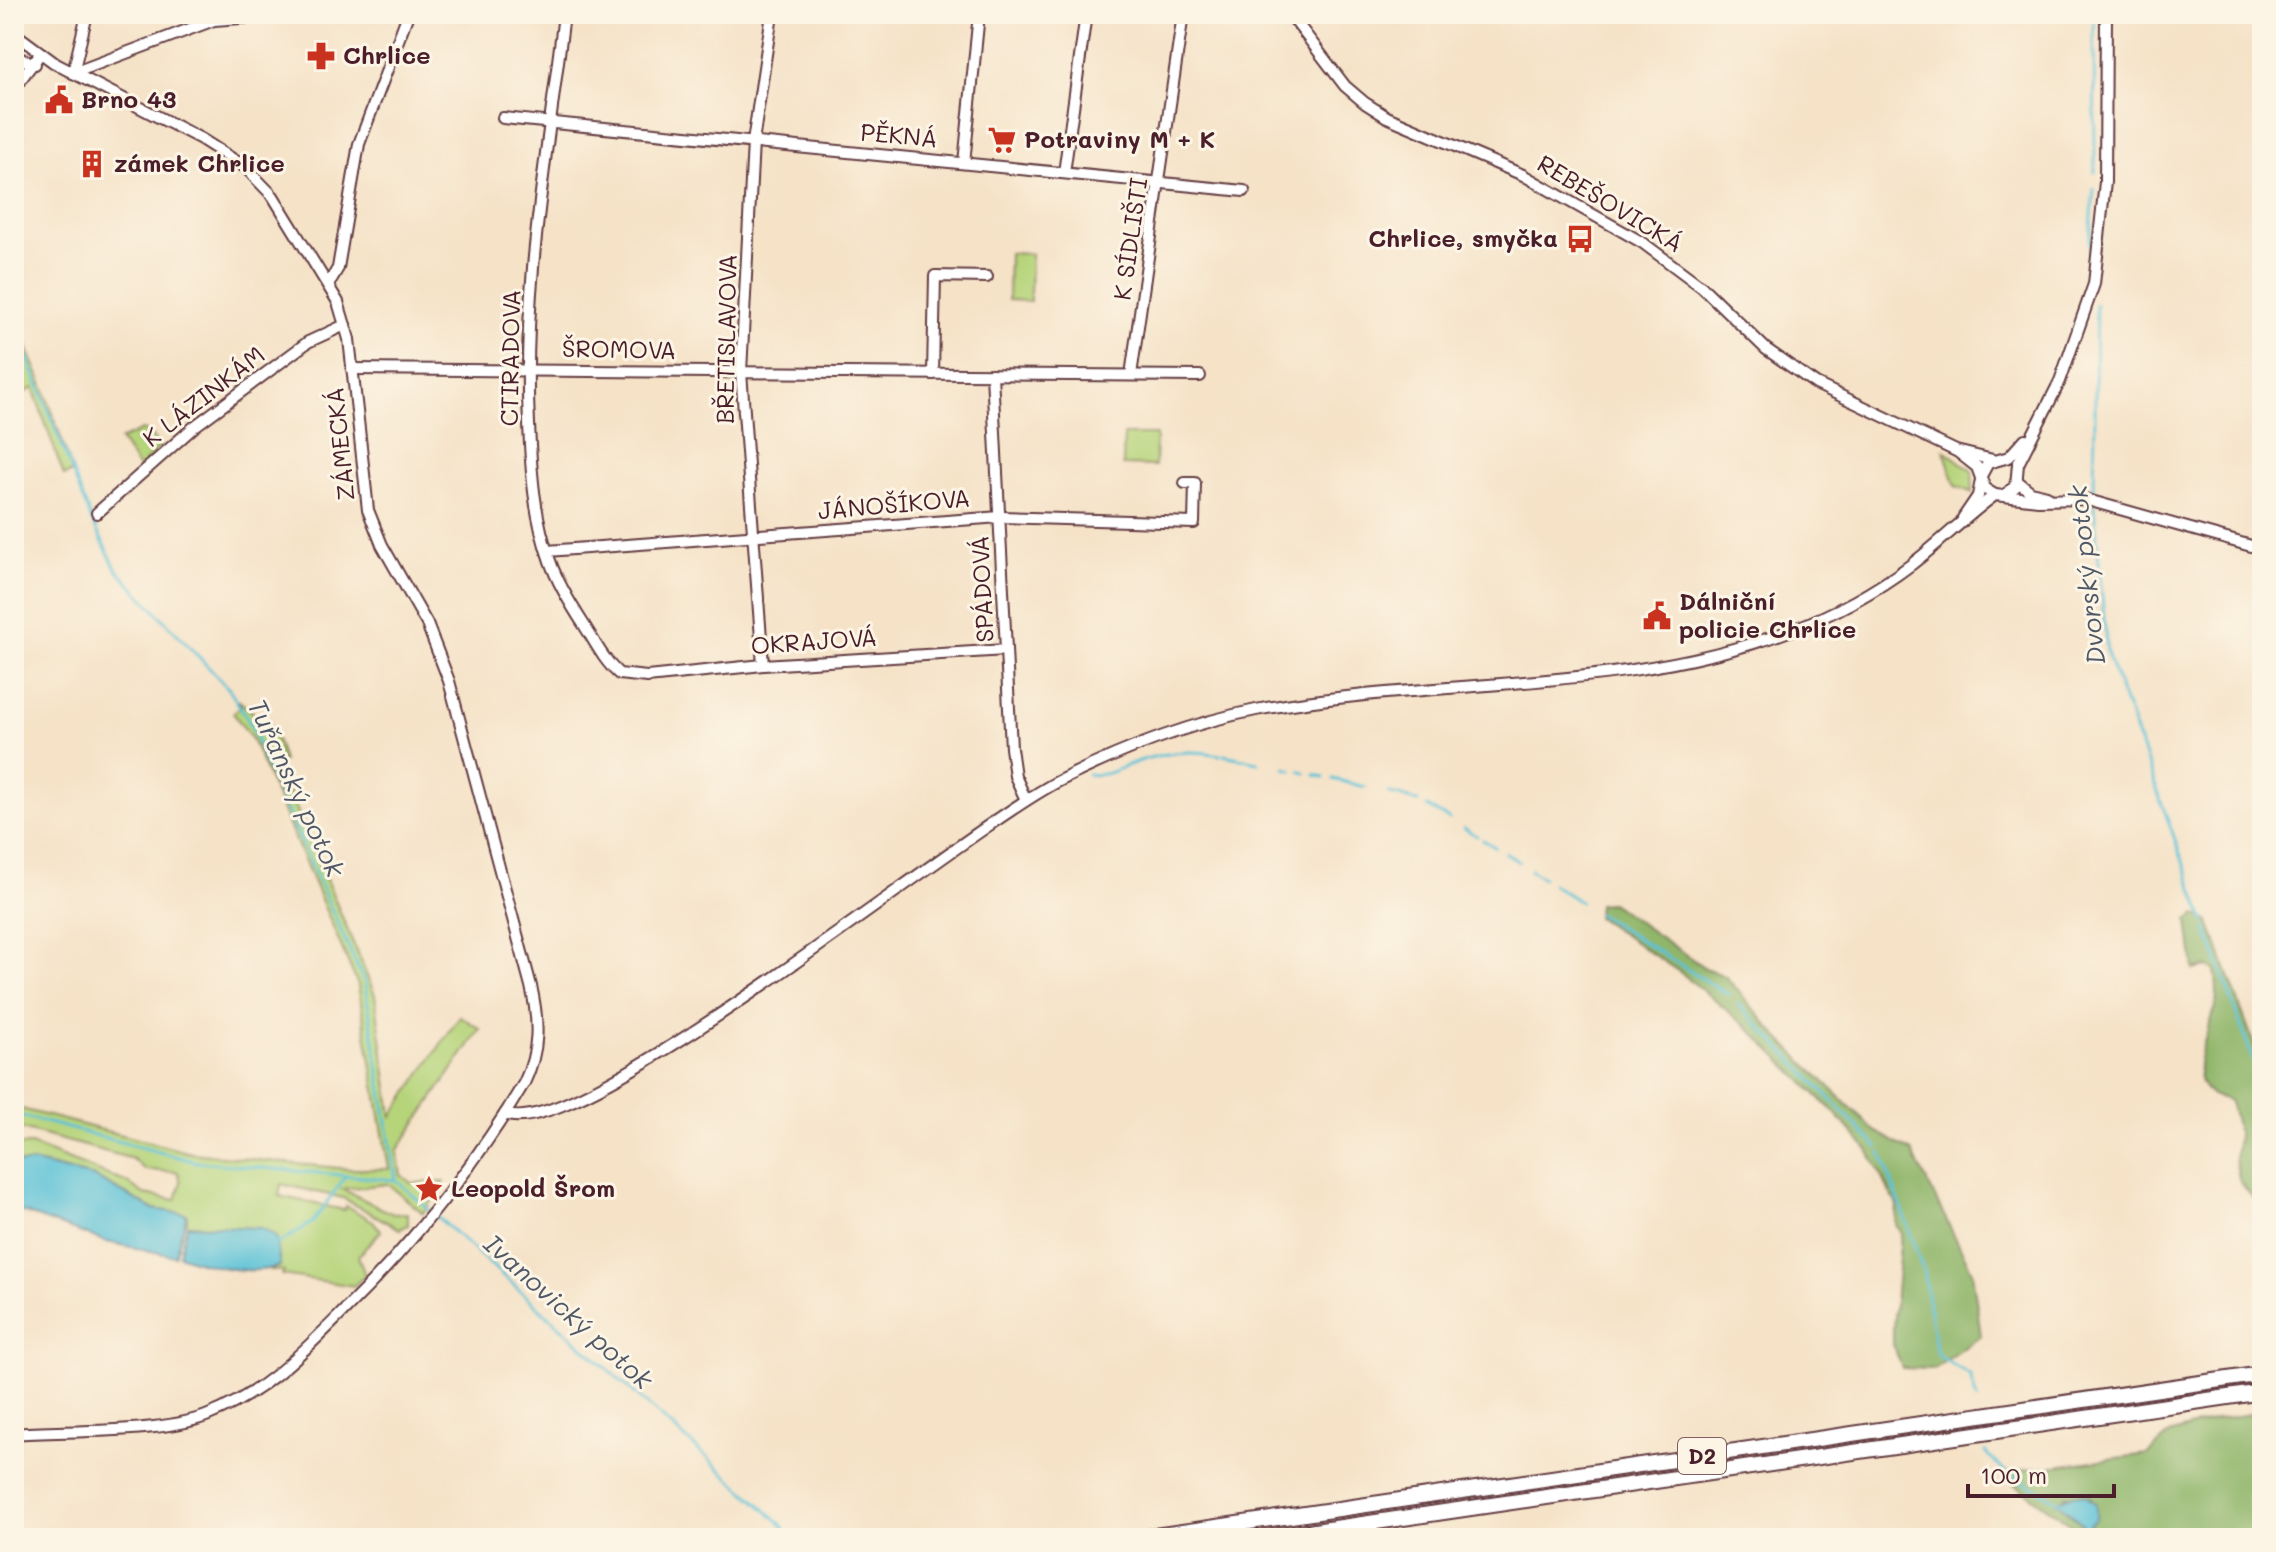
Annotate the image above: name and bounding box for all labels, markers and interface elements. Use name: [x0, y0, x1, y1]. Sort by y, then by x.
place label: Chrlice: [343, 39, 431, 70]
pharmacy icon: Chrlice: [306, 41, 336, 71]
place label: Brno 43: [81, 83, 176, 114]
public building icon: Brno 43: [44, 85, 74, 115]
street label: PĚKNÁ: [859, 116, 939, 153]
place label: Potraviny M + K: [1024, 123, 1215, 154]
supermarket icon: Potraviny M + K: [987, 125, 1017, 155]
place label: zámek Chrlice: [114, 147, 285, 178]
street label: REBEŠOVICKÁ: [1532, 147, 1689, 258]
building icon: zámek Chrlice: [77, 149, 107, 179]
street label: K SÍDLIŠTI: [1106, 176, 1153, 302]
place label: Chrlice, smyčka: [1368, 222, 1558, 253]
bus stop icon: Chrlice, smyčka: [1565, 224, 1595, 254]
street label: BŘETISLAVOVA: [709, 254, 742, 424]
street label: CTIRADOVA: [493, 289, 526, 427]
street label: ŠROMOVA: [562, 332, 677, 365]
street label: K LÁZINKÁM: [136, 339, 270, 453]
street label: ZÁMECKÁ: [318, 386, 361, 502]
street label: JÁNOŠÍKOVA: [817, 481, 971, 526]
water label: Dvorský potok: [2060, 482, 2112, 667]
street label: SPÁDOVÁ: [963, 535, 1000, 643]
place label: Dálniční policie Chrlice: [1679, 585, 1856, 644]
public building icon: Dálniční policie Chrlice: [1642, 601, 1672, 631]
street label: OKRAJOVÁ: [750, 621, 878, 660]
water label: Tuřanský potok: [241, 693, 354, 883]
place label: Leopold Šrom: [451, 1172, 615, 1203]
place icon: Leopold Šrom: [414, 1174, 444, 1204]
water label: Ivanovický potok: [477, 1226, 661, 1397]
road number: D2: [1678, 1438, 1726, 1474]
scale bar: [1968, 1448, 2114, 1498]
text: 100 m: [1980, 1459, 2047, 1490]

